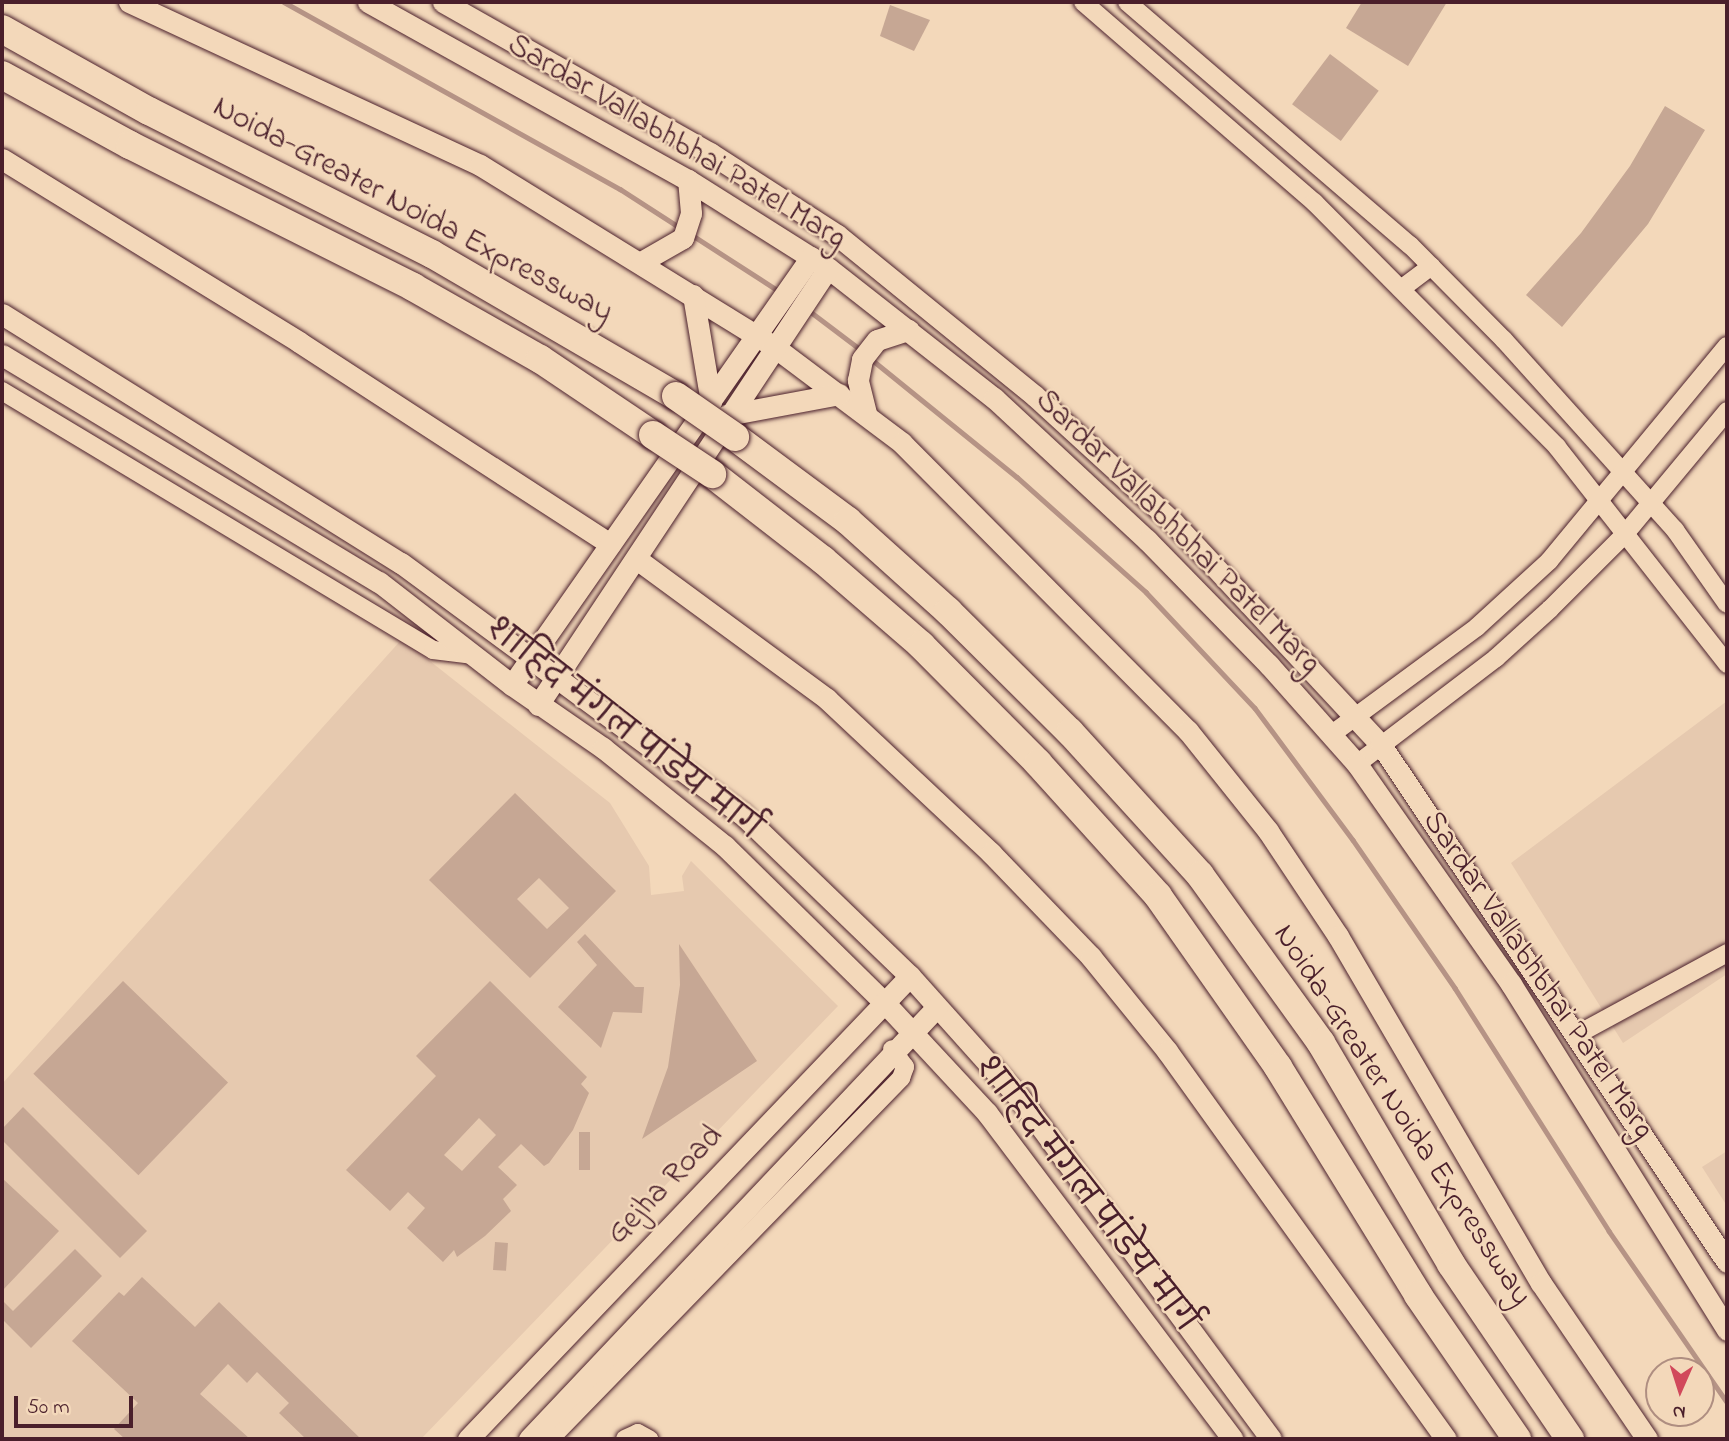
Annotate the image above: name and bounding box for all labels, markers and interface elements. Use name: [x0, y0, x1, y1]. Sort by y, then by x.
street label: Sardar Vallabhbhai Patel Marg: [500, 27, 852, 259]
street label: Noida-Greater Noida Expressway: [206, 89, 618, 333]
street label: Sardar Vallabhbhai Patel Marg: [1026, 382, 1328, 684]
street label: शाहिद मंगल पांडेय मार्ग: [476, 611, 768, 851]
street label: Sardar Vallabhbhai Patel Marg: [1413, 804, 1661, 1148]
street label: Noida-Greater Noida Expressway: [1263, 918, 1539, 1314]
street label: शाहिद मंगल पांडेय मार्ग: [964, 1050, 1204, 1342]
street label: Gejha Road: [600, 1118, 732, 1254]
north arrow: [1645, 1357, 1715, 1427]
scale bar: [18, 1382, 136, 1426]
text: 50 m: [27, 1393, 70, 1423]
text: N: [1672, 1398, 1686, 1425]

